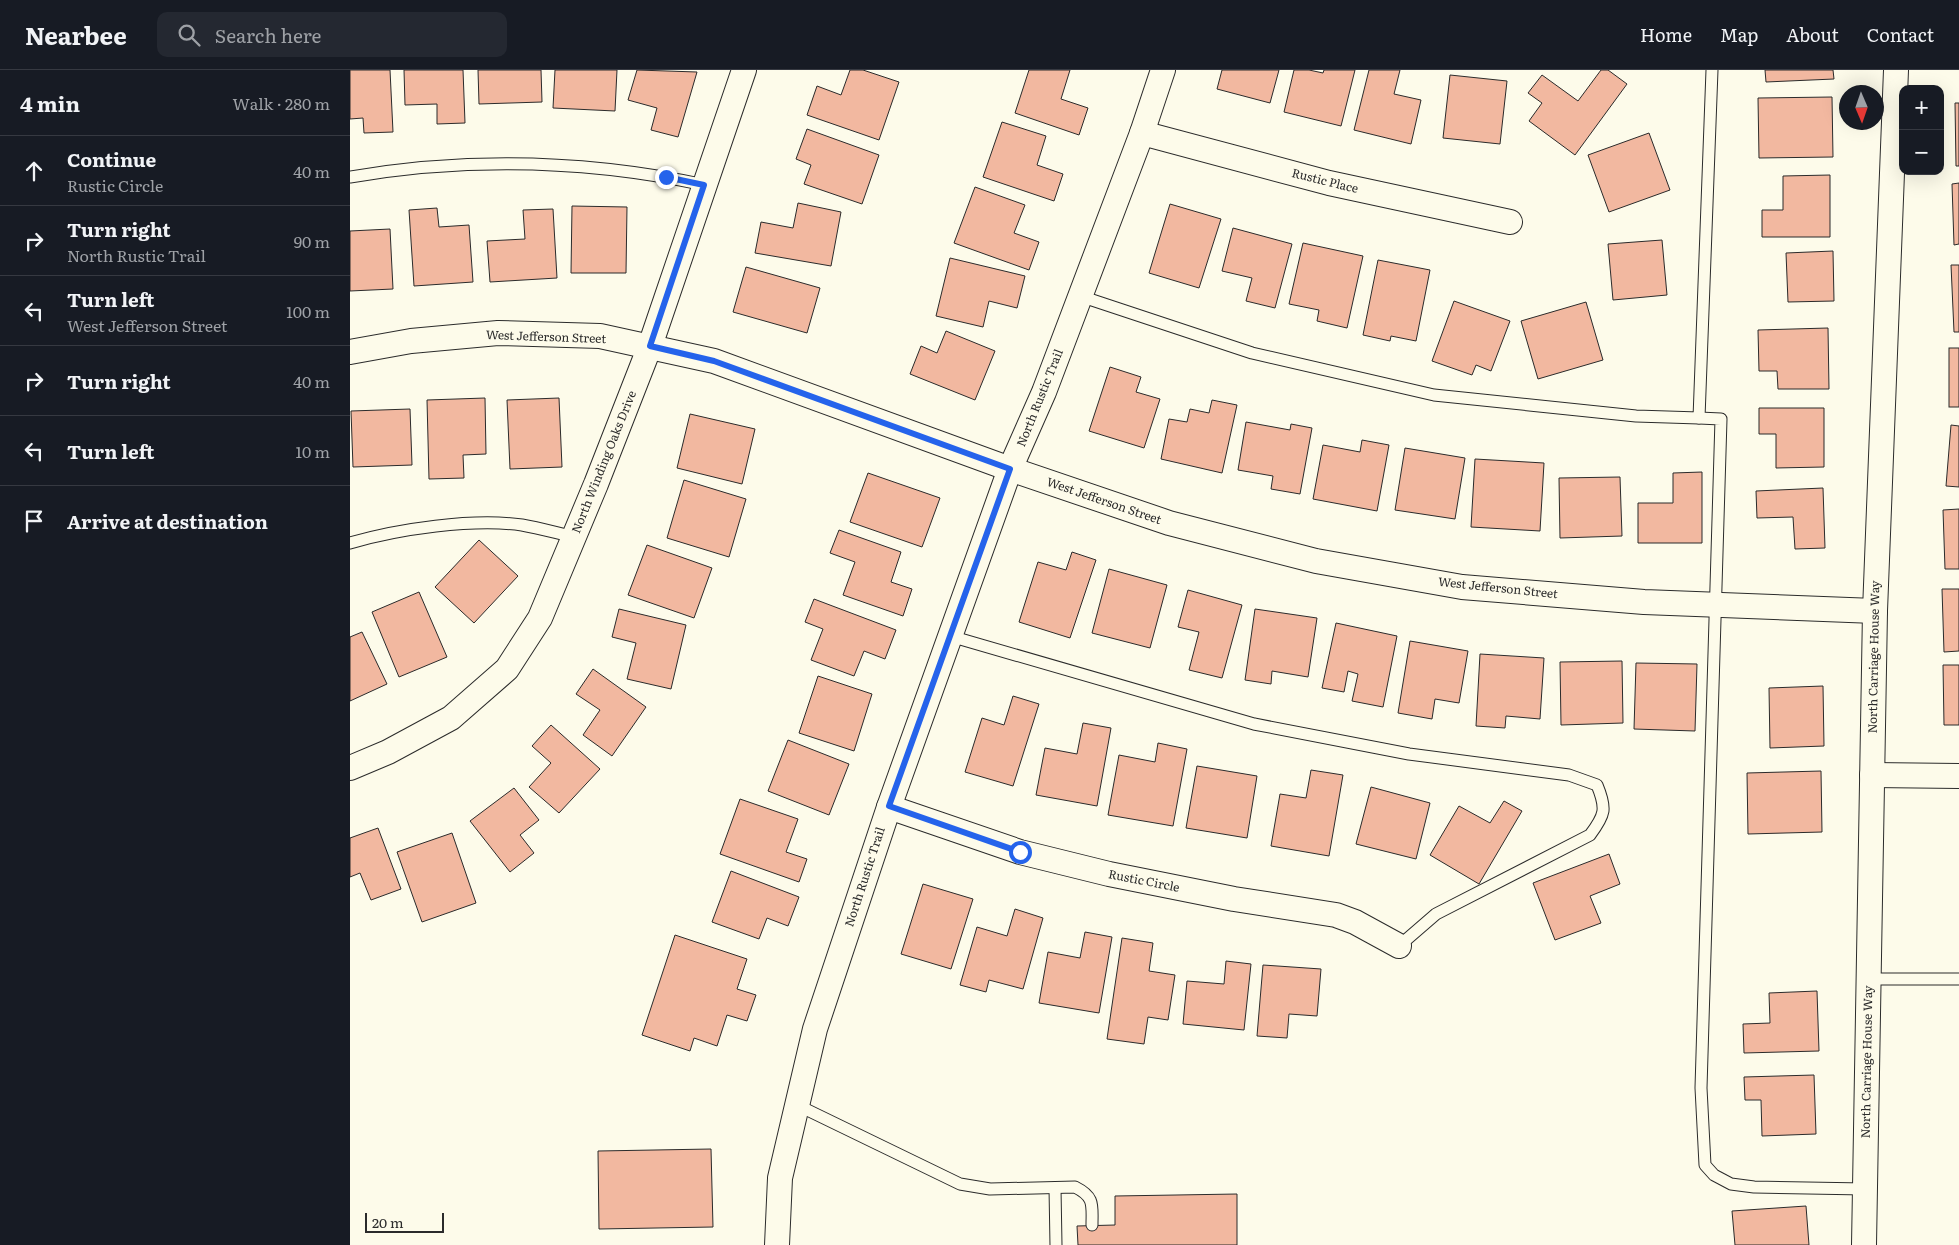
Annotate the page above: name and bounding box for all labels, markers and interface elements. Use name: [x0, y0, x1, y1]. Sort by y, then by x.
search box: [157, 12, 507, 57]
text: Nearbee: [25, 17, 127, 52]
icon: search: [175, 21, 203, 49]
text: Search here: [215, 21, 321, 49]
text: Home: [1640, 21, 1692, 48]
text: Map: [1720, 21, 1758, 48]
text: About: [1786, 21, 1839, 48]
text: Contact: [1867, 21, 1934, 48]
north arrow: [1839, 85, 1884, 130]
map controls: [1899, 85, 1944, 175]
button: +: [1899, 85, 1944, 130]
text: 4 min: [20, 87, 80, 118]
text: Walk · 280 m: [232, 91, 330, 115]
button: −: [1899, 130, 1944, 175]
text: Continue: [67, 145, 156, 173]
icon: ahead: [20, 157, 48, 185]
text: 40 m: [293, 159, 330, 183]
street label: Rustic Place: [1290, 163, 1360, 197]
route end: [655, 166, 678, 189]
text: Rustic Circle: [67, 173, 163, 197]
text: Turn right: [67, 215, 171, 243]
icon: right: [20, 227, 48, 255]
text: 90 m: [294, 229, 330, 253]
text: North Rustic Trail: [67, 243, 206, 267]
text: Turn left: [67, 285, 154, 313]
icon: left: [20, 297, 48, 325]
text: 100 m: [286, 299, 330, 323]
text: West Jefferson Street: [67, 313, 227, 337]
street label: West Jefferson Street: [486, 325, 607, 347]
street label: North Rustic Trail: [1011, 346, 1067, 449]
icon: right: [20, 367, 48, 395]
text: Turn right: [67, 367, 171, 395]
text: 40 m: [293, 369, 330, 393]
street label: North Winding Oaks Drive: [566, 388, 640, 536]
icon: left: [20, 437, 48, 465]
text: Turn left: [67, 437, 154, 465]
text: 10 m: [296, 439, 330, 463]
street label: West Jefferson Street: [1044, 472, 1164, 528]
icon: arrive: [20, 507, 48, 535]
text: Arrive at destination: [67, 507, 268, 535]
street label: West Jefferson Street: [1437, 572, 1559, 602]
street label: North Carriage House Way: [1863, 580, 1883, 734]
street label: North Rustic Trail: [839, 824, 889, 929]
route start: [1009, 841, 1032, 864]
street label: Rustic Circle: [1107, 864, 1181, 896]
street label: North Carriage House Way: [1856, 985, 1876, 1139]
scale bar: [365, 1210, 444, 1233]
text: 20 m: [372, 1212, 404, 1232]

